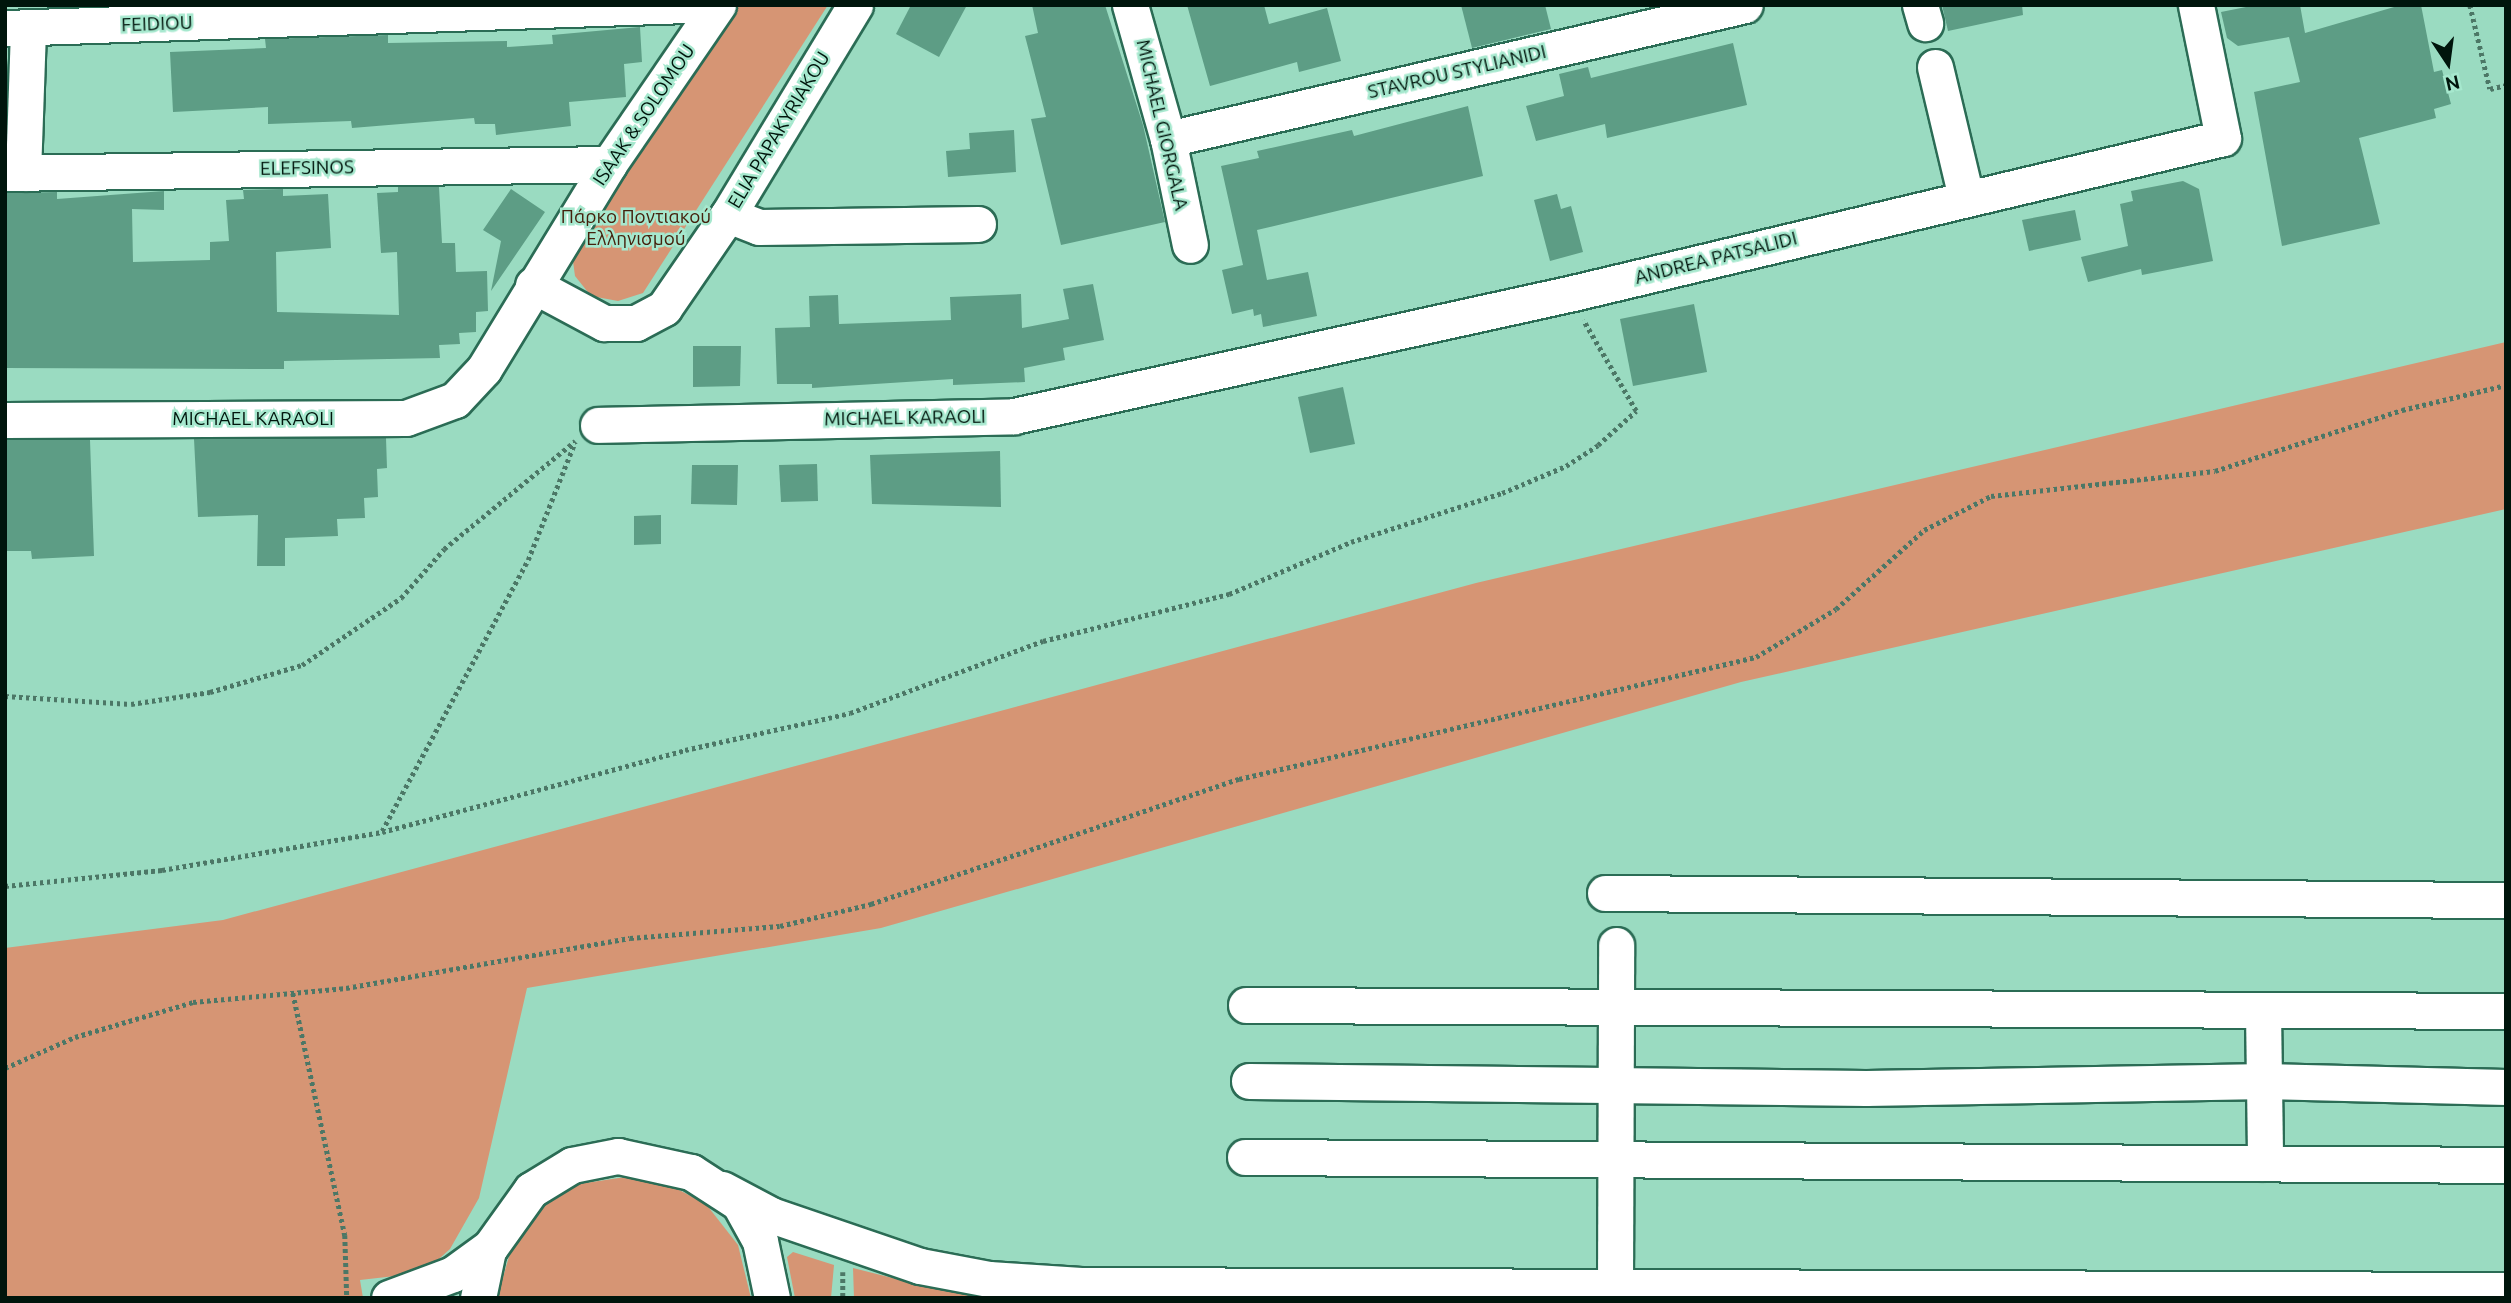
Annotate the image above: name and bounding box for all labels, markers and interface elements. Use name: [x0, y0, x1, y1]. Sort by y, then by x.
street label: FEIDIOU: [121, 11, 193, 37]
north arrow: [2413, 28, 2483, 98]
street label: MICHAEL GIORGALA: [1131, 37, 1193, 213]
street label: ISAAK & SOLOMOU: [588, 40, 700, 190]
street label: STAVROU STYLIANIDI: [1366, 40, 1548, 104]
street label: ELIA PAPAKYRIAKOU: [723, 48, 835, 212]
text: N: [2443, 71, 2462, 96]
street label: ELEFSINOS: [260, 156, 354, 180]
park label: Πάρκο Ποντιακού Ελληνισμού: [561, 206, 711, 250]
street label: ANDREA PATSALIDI: [1633, 227, 1799, 289]
street label: MICHAEL KARAOLI: [824, 405, 986, 431]
street label: MICHAEL KARAOLI: [172, 408, 334, 430]

